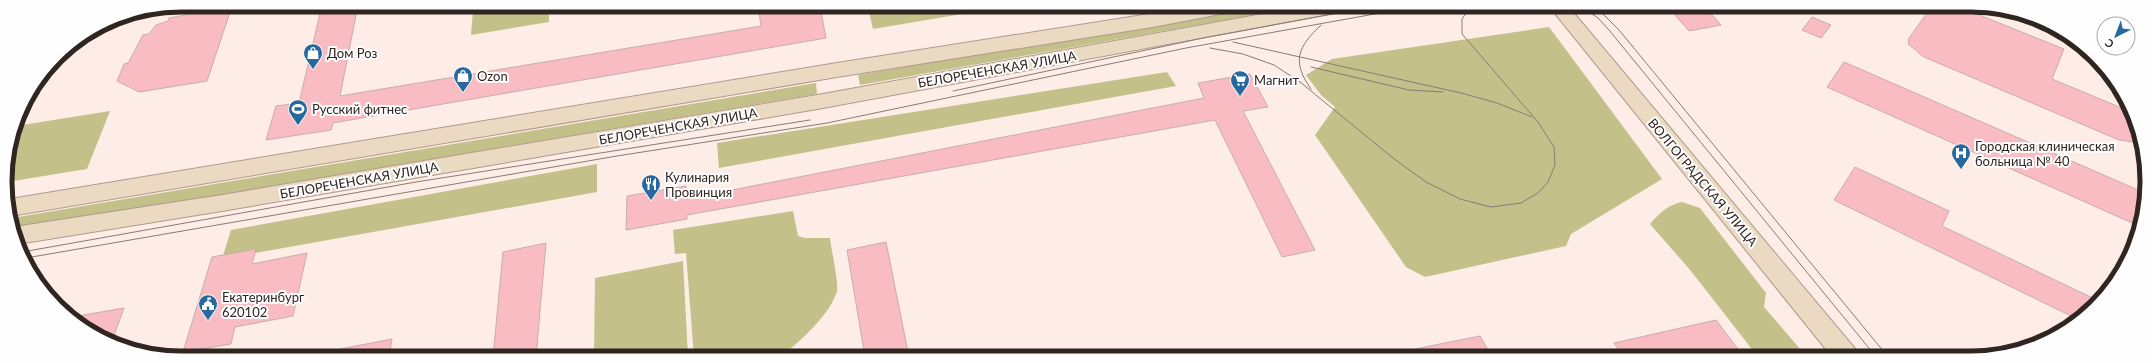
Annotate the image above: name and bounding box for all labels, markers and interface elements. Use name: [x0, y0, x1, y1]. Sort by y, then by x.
north arrow: [2096, 16, 2136, 56]
text: С: [2101, 36, 2116, 51]
shop icon: Дом Роз: [302, 42, 324, 70]
place label: Дом Роз: [327, 45, 377, 61]
street label: БЕЛОРЕЧЕНСКАЯ УЛИЦА: [917, 47, 1078, 91]
shop icon: Ozon: [452, 65, 474, 93]
place label: Ozon: [477, 68, 508, 84]
supermarket icon: Магнит: [1229, 69, 1251, 97]
place label: Магнит: [1254, 72, 1300, 88]
sports icon: Русский фитнес: [287, 98, 309, 126]
place label: Русский фитнес: [312, 101, 407, 117]
street label: БЕЛОРЕЧЕНСКАЯ УЛИЦА: [598, 104, 759, 148]
street label: ВОЛГОГРАДСКАЯ УЛИЦА: [1645, 115, 1761, 249]
place label: Городская клиническая больница № 40: [1975, 138, 2115, 169]
hospital icon: Городская клиническая больница № 40: [1950, 142, 1972, 170]
street label: БЕЛОРЕЧЕНСКАЯ УЛИЦА: [279, 158, 440, 202]
place label: Кулинария Провинция: [665, 169, 732, 200]
restaurant icon: Кулинария Провинция: [640, 173, 662, 201]
place label: Екатеринбург 620102: [222, 289, 305, 320]
public building icon: Екатеринбург 620102: [197, 293, 219, 321]

